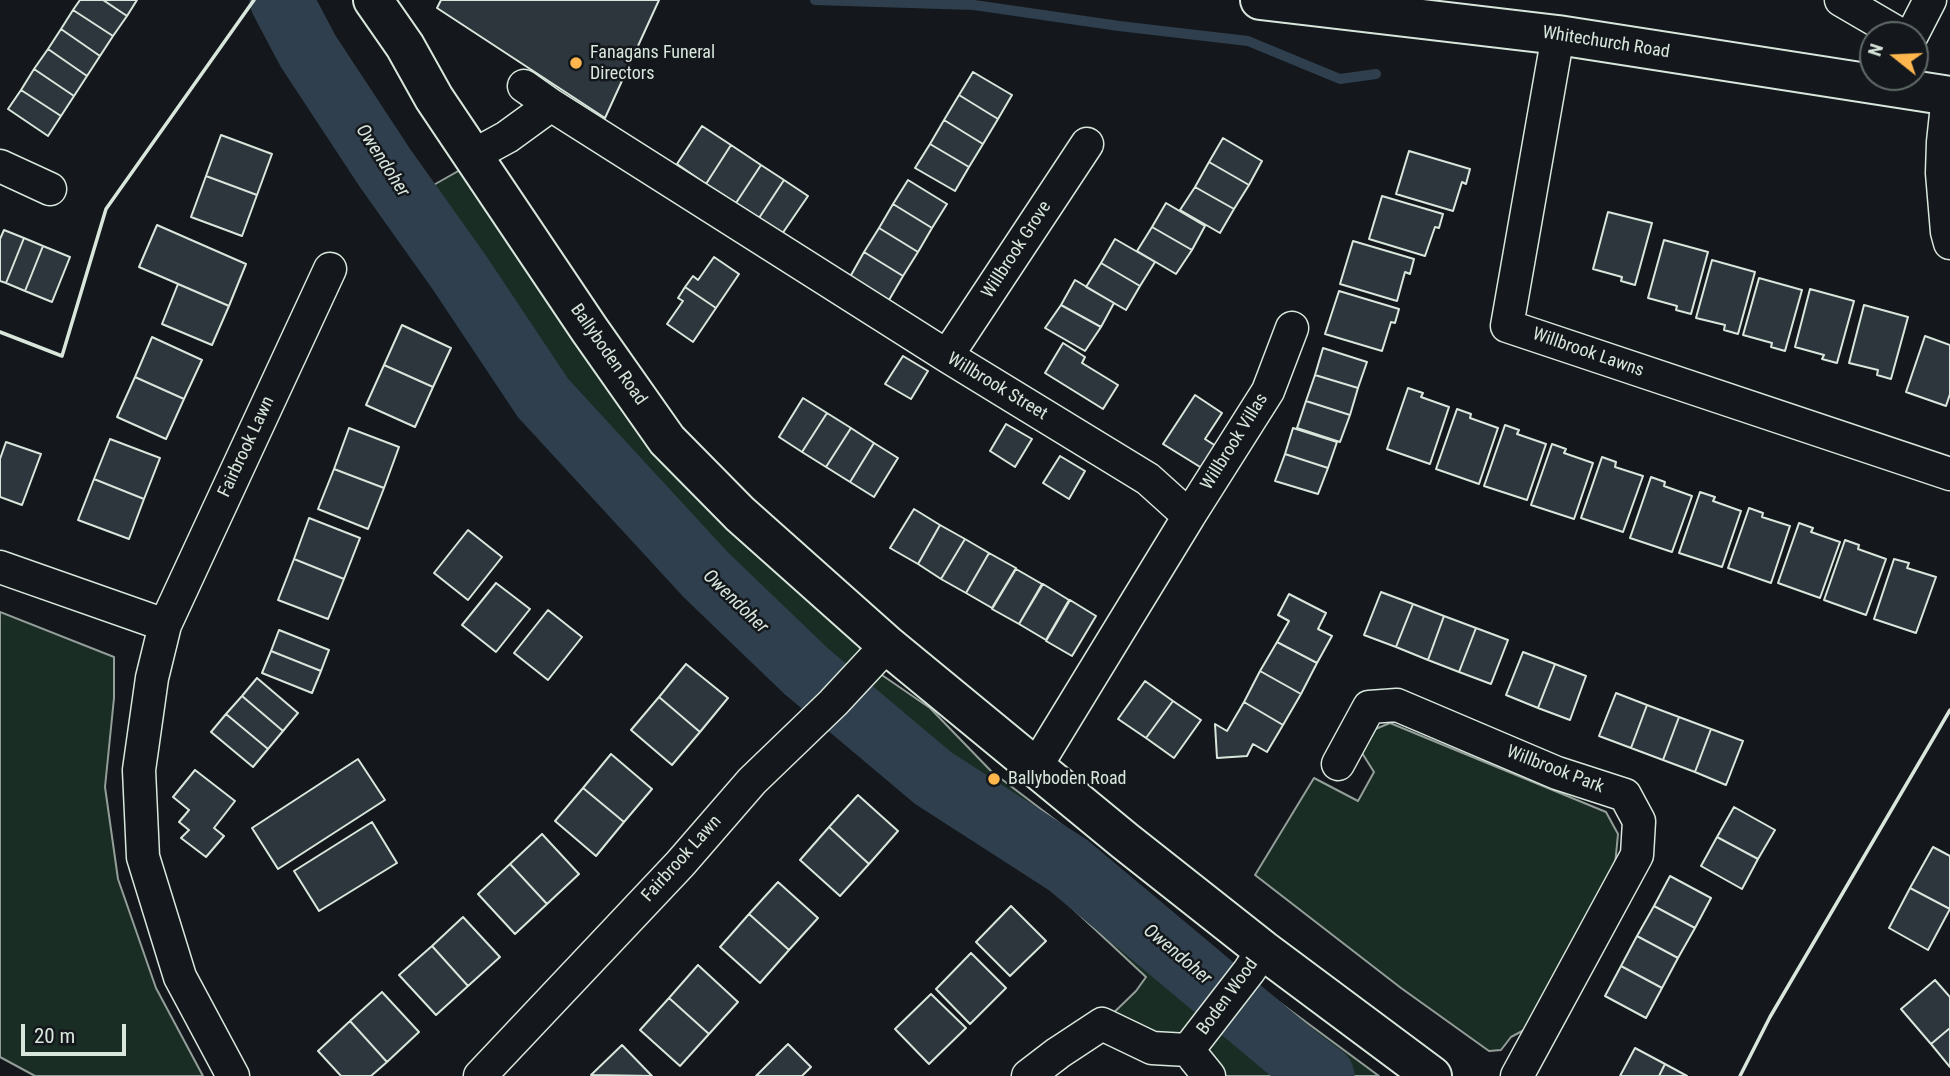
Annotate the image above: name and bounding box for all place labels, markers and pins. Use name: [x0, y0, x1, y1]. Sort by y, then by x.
place label: Fanagans Funeral Directors: [590, 42, 715, 84]
marker: Fanagans Funeral Directors: [568, 55, 584, 71]
place label: Ballyboden Road: [1008, 768, 1126, 790]
marker: Ballyboden Road: [986, 771, 1002, 787]

